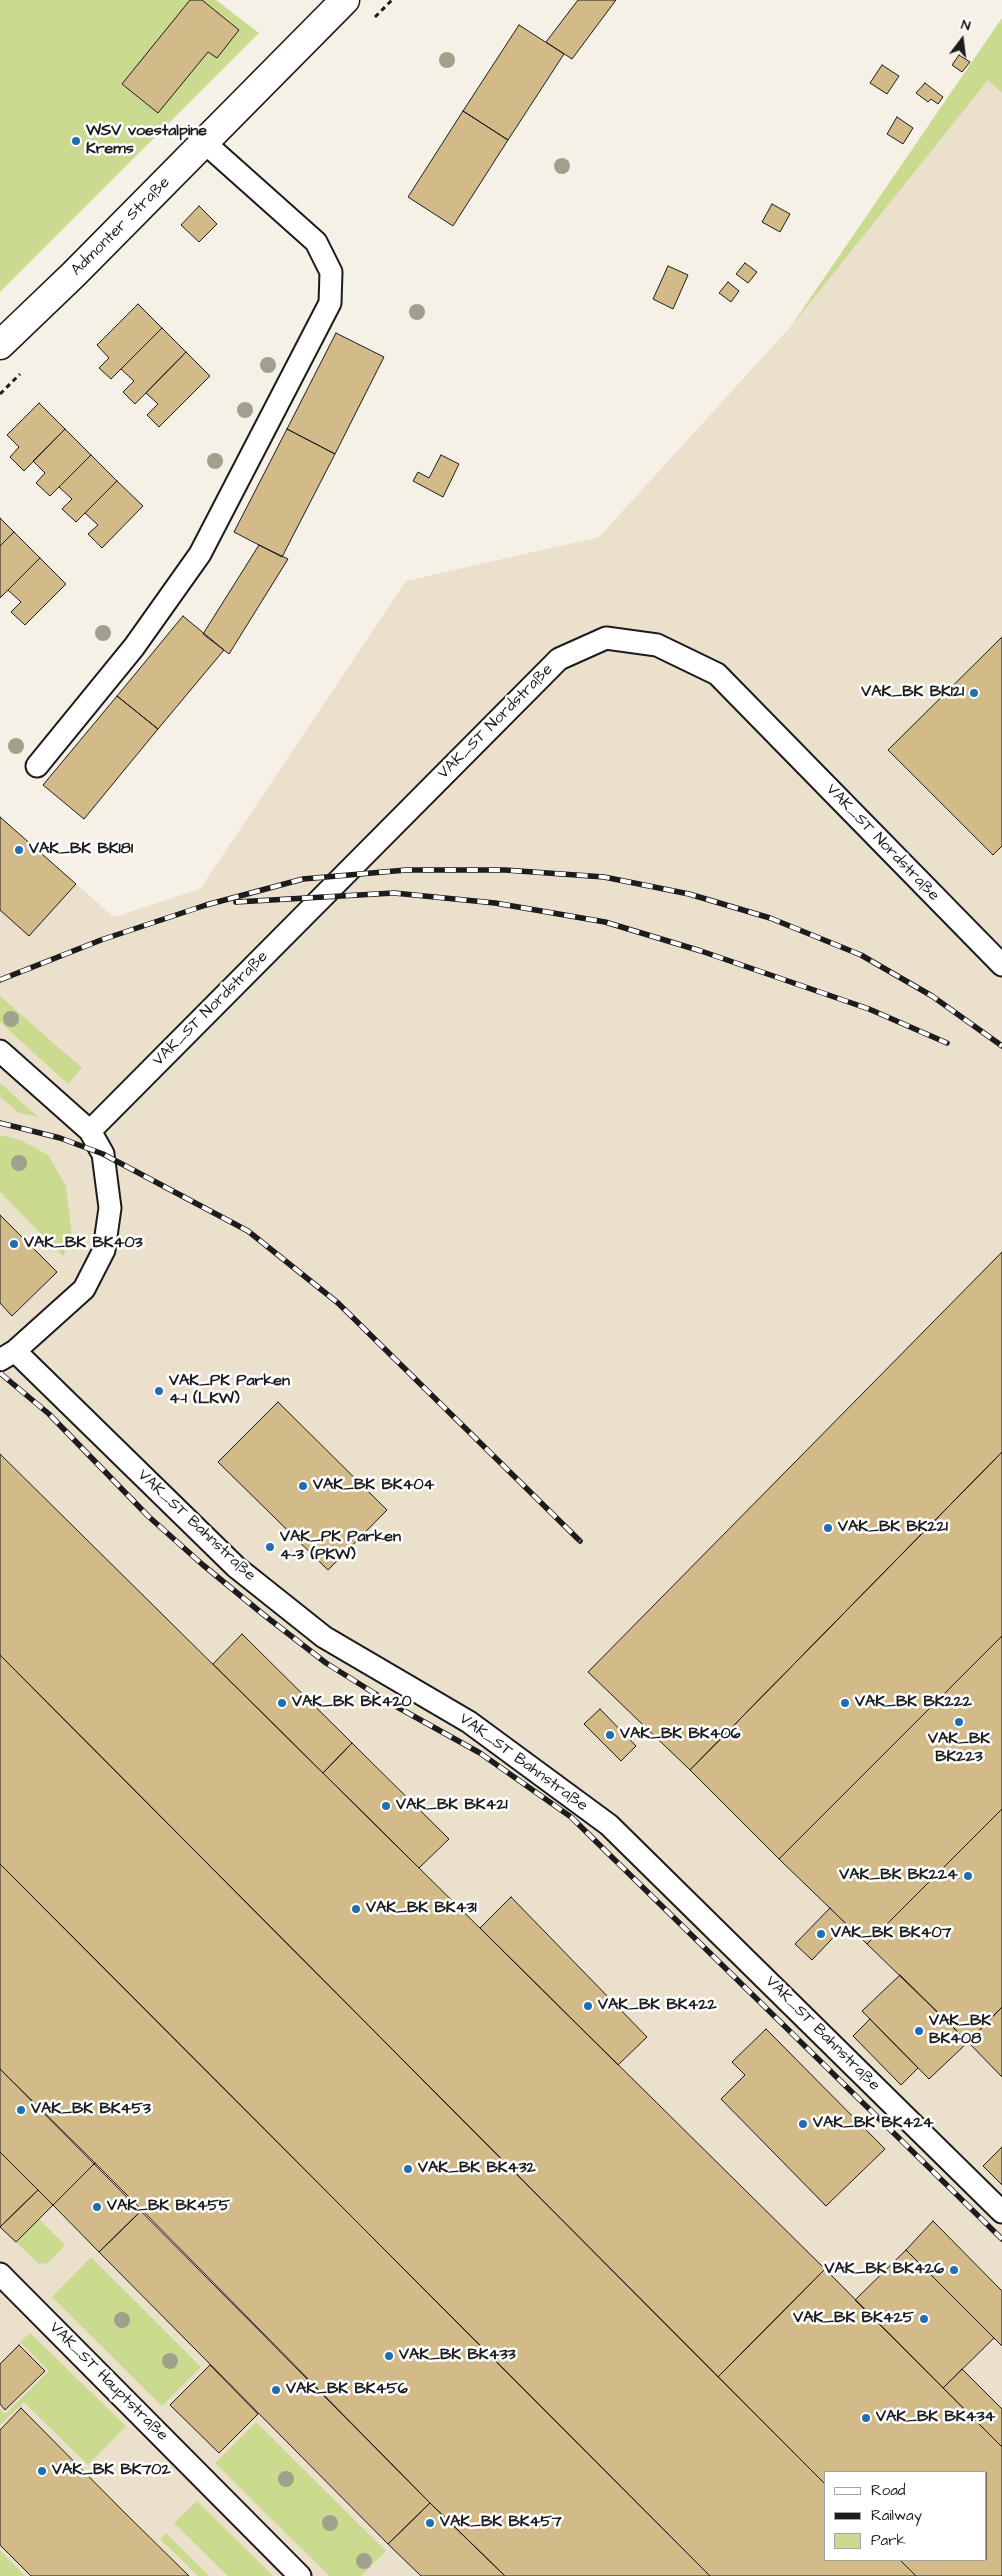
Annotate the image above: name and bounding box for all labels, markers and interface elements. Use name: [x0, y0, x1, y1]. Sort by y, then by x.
north arrow: [937, 15, 987, 65]
text: N: [959, 15, 973, 36]
place label: WSV voestalpine Krems: [86, 122, 207, 160]
marker: WSV voestalpine Krems: [70, 135, 82, 147]
street label: Admonter Straße: [68, 174, 174, 280]
street label: VAK_ST Nordstraße: [434, 660, 558, 784]
place label: VAK_BK BK121: [861, 683, 964, 703]
marker: VAK_BK BK121: [968, 687, 980, 699]
street label: VAK_ST Nordstraße: [821, 781, 943, 905]
place label: VAK_BK BK181: [29, 840, 133, 860]
marker: VAK_BK BK181: [13, 844, 25, 856]
street label: VAK_ST Nordstraße: [149, 947, 273, 1071]
place label: VAK_BK BK403: [24, 1234, 143, 1254]
marker: VAK_BK BK403: [8, 1238, 20, 1250]
place label: VAK_PK Parken 4-1 (LKW): [169, 1372, 290, 1410]
marker: VAK_PK Parken 4-1 (LKW): [153, 1385, 165, 1397]
street label: VAK_ST Bahnstraße: [133, 1466, 259, 1586]
place label: VAK_BK BK404: [313, 1476, 434, 1496]
marker: VAK_BK BK404: [297, 1480, 309, 1492]
place label: VAK_BK BK221: [838, 1518, 948, 1538]
marker: VAK_BK BK221: [822, 1522, 834, 1534]
place label: VAK_PK Parken 4-3 (PKW): [280, 1528, 401, 1566]
marker: VAK_PK Parken 4-3 (PKW): [264, 1541, 276, 1553]
place label: VAK_BK BK420: [292, 1693, 412, 1713]
place label: VAK_BK BK222: [855, 1693, 972, 1713]
marker: VAK_BK BK420: [276, 1697, 288, 1709]
marker: VAK_BK BK222: [839, 1697, 851, 1709]
street label: VAK_ST Bahnstraße: [455, 1710, 591, 1816]
marker: VAK_BK BK223: [953, 1716, 965, 1728]
place label: VAK_BK BK406: [620, 1725, 740, 1745]
marker: VAK_BK BK406: [604, 1729, 616, 1741]
place label: VAK_BK BK223: [928, 1730, 990, 1768]
place label: VAK_BK BK421: [396, 1796, 508, 1816]
marker: VAK_BK BK421: [380, 1800, 392, 1812]
place label: VAK_BK BK224: [839, 1866, 958, 1886]
marker: VAK_BK BK224: [962, 1870, 974, 1882]
place label: VAK_BK BK431: [366, 1899, 477, 1919]
marker: VAK_BK BK431: [350, 1903, 362, 1915]
place label: VAK_BK BK407: [831, 1924, 951, 1944]
marker: VAK_BK BK407: [815, 1928, 827, 1940]
street label: VAK_ST Bahnstraße: [761, 1973, 883, 2095]
place label: VAK_BK BK422: [598, 1996, 717, 2016]
marker: VAK_BK BK422: [582, 2000, 594, 2012]
place label: VAK_BK BK408: [929, 2012, 991, 2050]
marker: VAK_BK BK408: [913, 2025, 925, 2037]
place label: VAK_BK BK453: [31, 2100, 151, 2120]
marker: VAK_BK BK453: [15, 2104, 27, 2116]
place label: VAK_BK BK424: [813, 2114, 933, 2134]
marker: VAK_BK BK424: [797, 2118, 809, 2130]
place label: VAK_BK BK432: [418, 2159, 536, 2179]
marker: VAK_BK BK432: [402, 2163, 414, 2175]
place label: VAK_BK BK455: [107, 2197, 230, 2217]
marker: VAK_BK BK455: [91, 2201, 103, 2213]
place label: VAK_BK BK426: [824, 2260, 944, 2280]
marker: VAK_BK BK426: [948, 2264, 960, 2276]
place label: VAK_BK BK425: [793, 2309, 914, 2329]
marker: VAK_BK BK425: [918, 2313, 930, 2325]
street label: VAK_ST Hauptstraße: [44, 2318, 172, 2446]
place label: VAK_BK BK433: [399, 2346, 516, 2366]
marker: VAK_BK BK433: [383, 2350, 395, 2362]
place label: VAK_BK BK456: [286, 2380, 408, 2400]
marker: VAK_BK BK456: [270, 2384, 282, 2396]
place label: VAK_BK BK434: [876, 2408, 995, 2428]
marker: VAK_BK BK434: [860, 2412, 872, 2424]
place label: VAK_BK BK702: [52, 2461, 171, 2481]
marker: VAK_BK BK702: [36, 2465, 48, 2477]
legend: [824, 2471, 987, 2561]
text: Road: [871, 2480, 905, 2501]
text: Railway: [871, 2505, 922, 2526]
place label: VAK_BK BK457: [440, 2513, 562, 2533]
marker: VAK_BK BK457: [424, 2517, 436, 2529]
text: Park: [871, 2530, 906, 2551]

